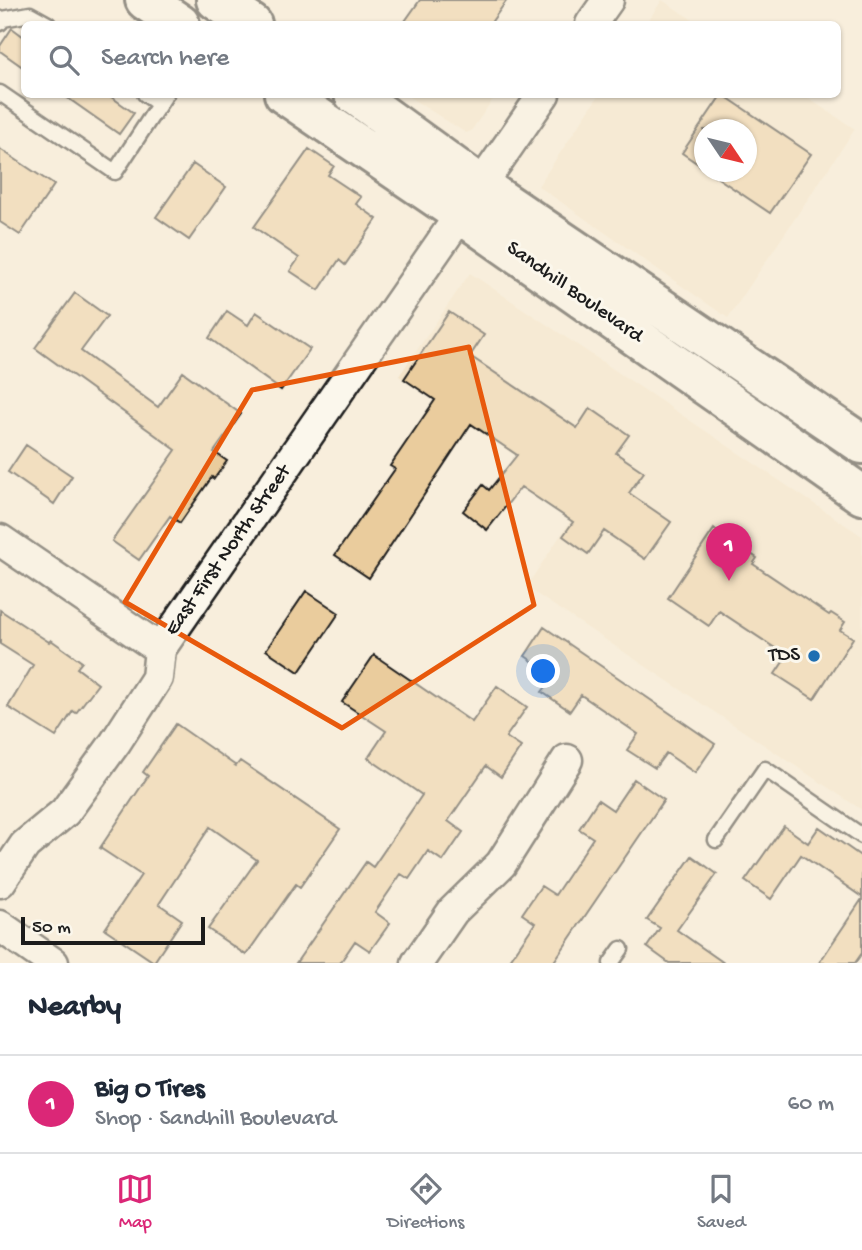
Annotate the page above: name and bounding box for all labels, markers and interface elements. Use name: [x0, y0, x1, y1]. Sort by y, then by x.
search box: [21, 21, 841, 98]
icon: search: [45, 41, 83, 79]
text: Search here: [101, 44, 229, 75]
north arrow: [694, 119, 757, 182]
street label: Sandhill Boulevard: [501, 236, 649, 350]
street label: East First North Street: [161, 459, 299, 641]
pin: 1: [706, 523, 752, 581]
place label: TDS: [767, 644, 800, 669]
marker: TDS: [806, 648, 822, 664]
your location: [526, 654, 560, 688]
scale bar: [21, 914, 205, 946]
text: 50 m: [32, 917, 71, 940]
text: Nearby: [28, 991, 121, 1026]
text: Big O Tires: [95, 1075, 205, 1106]
text: 1: [46, 1091, 56, 1118]
text: 60 m: [788, 1091, 834, 1118]
text: Shop · Sandhill Boulevard: [95, 1106, 336, 1133]
tab: Map: [116, 1170, 154, 1235]
tab: Directions: [387, 1170, 464, 1235]
tab: Saved: [697, 1170, 746, 1235]

